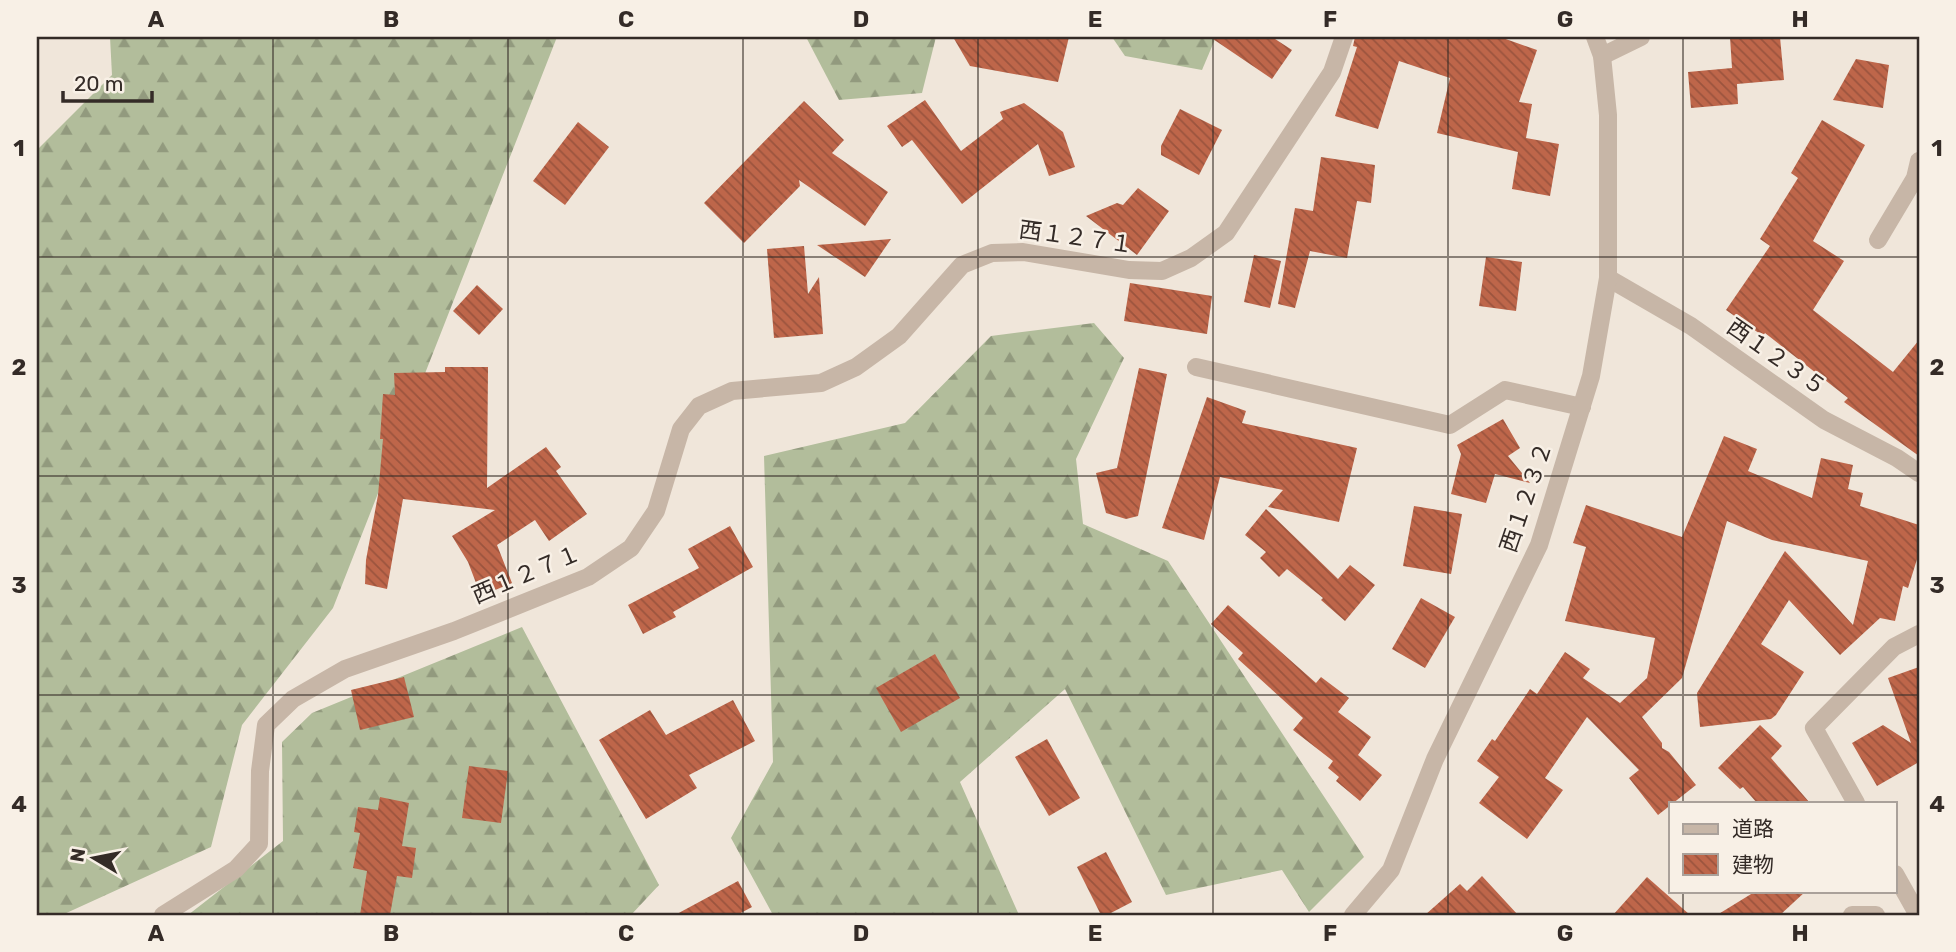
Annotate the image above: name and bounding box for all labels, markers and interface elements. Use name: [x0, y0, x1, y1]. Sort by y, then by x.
text: A: [148, 5, 165, 33]
text: B: [383, 5, 399, 33]
text: C: [618, 5, 634, 33]
text: D: [853, 5, 869, 33]
text: E: [1088, 5, 1102, 33]
text: F: [1323, 5, 1337, 33]
text: G: [1557, 5, 1573, 33]
text: H: [1791, 5, 1809, 33]
scale bar: [63, 60, 152, 104]
text: 20 m: [74, 71, 123, 96]
text: 1: [13, 134, 25, 162]
text: 1: [1931, 134, 1943, 162]
street label: 西１２７１: [1017, 215, 1135, 259]
street label: 西１２３５: [1722, 313, 1832, 401]
text: 2: [12, 353, 26, 381]
text: 2: [1930, 353, 1944, 381]
street label: 西１２３２: [1494, 438, 1558, 556]
street label: 西１２７１: [468, 539, 584, 609]
text: 3: [11, 571, 27, 599]
text: 3: [1929, 571, 1945, 599]
text: 4: [11, 790, 27, 818]
text: 4: [1929, 790, 1945, 818]
legend: [1669, 802, 1896, 892]
text: 道路: [1732, 816, 1774, 841]
north arrow: [60, 822, 130, 892]
text: N: [65, 846, 90, 864]
text: 建物: [1732, 852, 1774, 877]
text: A: [148, 919, 165, 947]
text: B: [383, 919, 399, 947]
text: C: [618, 919, 634, 947]
text: D: [853, 919, 869, 947]
text: E: [1088, 919, 1102, 947]
text: F: [1323, 919, 1337, 947]
text: G: [1557, 919, 1573, 947]
text: H: [1791, 919, 1809, 947]

